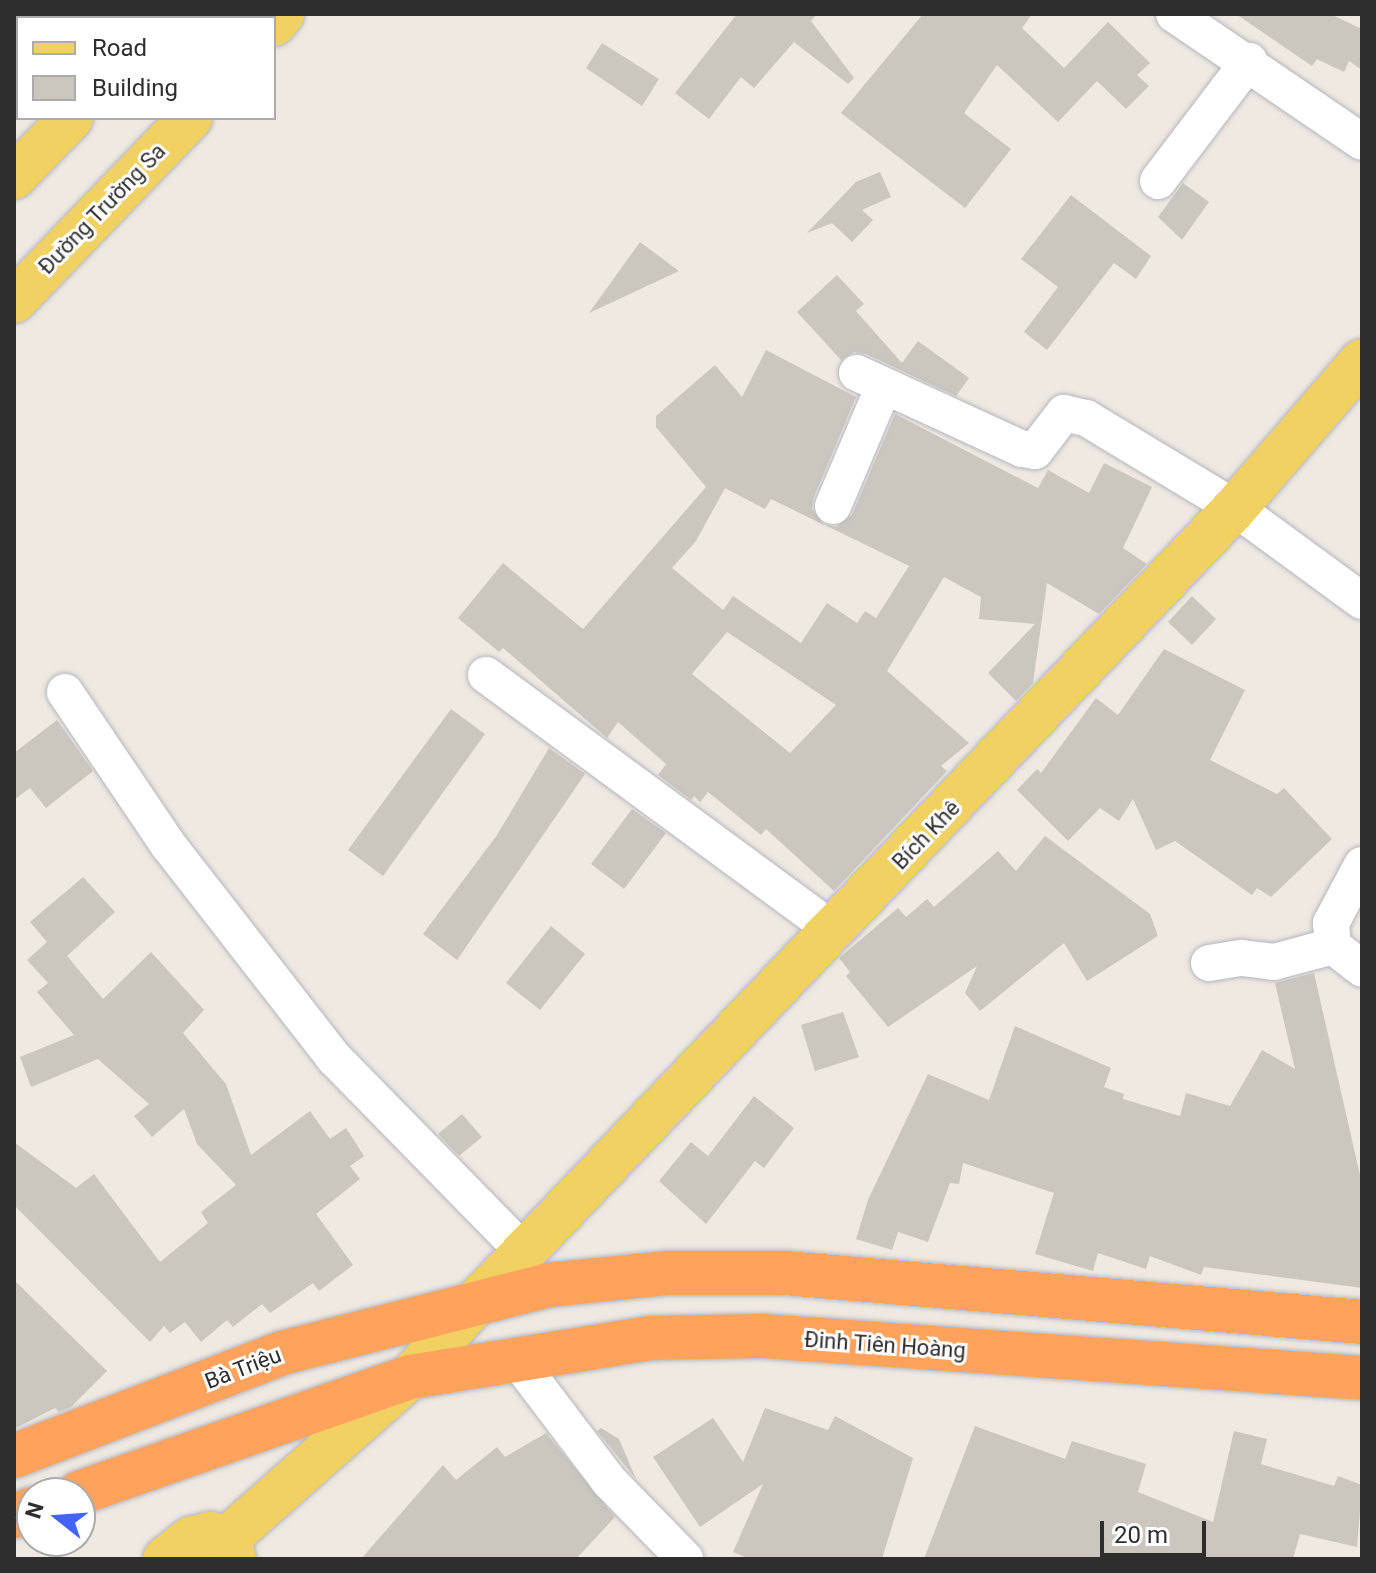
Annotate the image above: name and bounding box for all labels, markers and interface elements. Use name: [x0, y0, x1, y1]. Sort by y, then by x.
legend: [16, 16, 276, 120]
text: Road: [92, 34, 147, 62]
text: Building: [92, 74, 178, 102]
street label: Đường Trường Sa: [33, 138, 171, 280]
street label: Bích Khê: [887, 795, 965, 875]
street label: Đinh Tiên Hoàng: [803, 1326, 967, 1364]
street label: Bà Triệu: [201, 1341, 285, 1395]
north arrow: [16, 1477, 96, 1557]
text: N: [20, 1499, 49, 1522]
scale bar: [1104, 1505, 1210, 1555]
text: 20 m: [1114, 1521, 1168, 1549]

